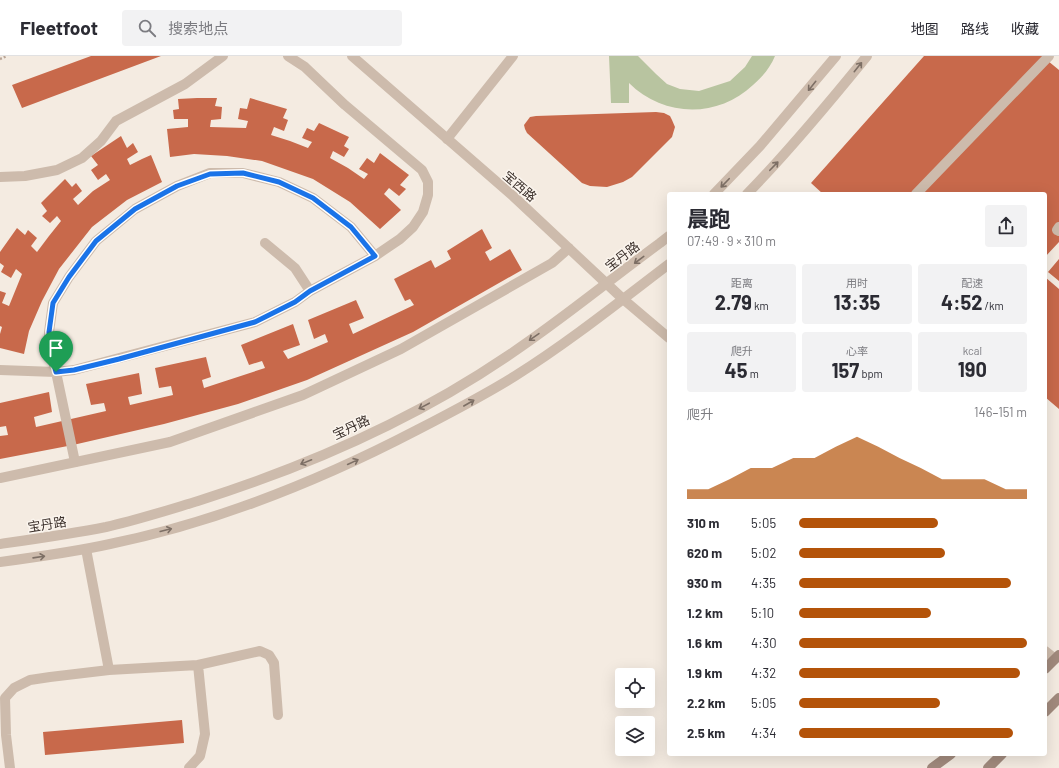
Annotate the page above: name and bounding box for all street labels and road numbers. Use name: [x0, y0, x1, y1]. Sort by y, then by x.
street label: 宝西路: [500, 167, 540, 205]
street label: 宝丹路: [602, 238, 642, 274]
street label: 宝丹路: [330, 412, 372, 442]
street label: 宝丹路: [26, 513, 68, 535]

